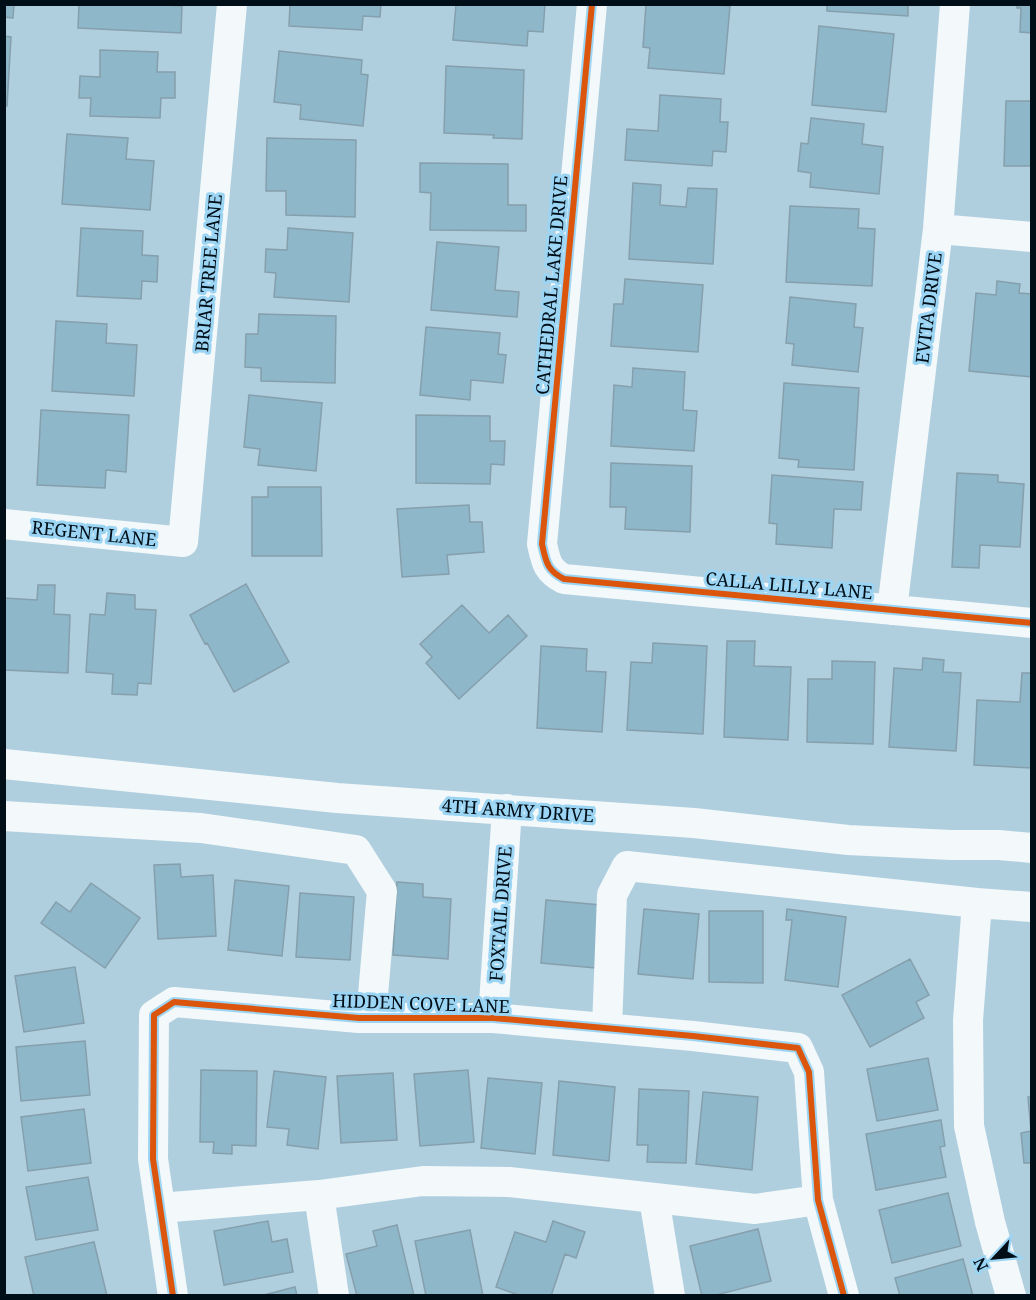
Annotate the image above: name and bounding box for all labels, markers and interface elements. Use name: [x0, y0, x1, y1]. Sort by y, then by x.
street label: CATHEDRAL LAKE DRIVE: [529, 174, 573, 396]
street label: BRIAR TREE LANE: [189, 193, 227, 353]
street label: EVITA DRIVE: [909, 251, 947, 365]
street label: REGENT LANE: [30, 515, 158, 551]
street label: CALLA LILLY LANE: [705, 566, 873, 604]
street label: 4TH ARMY DRIVE: [441, 793, 595, 827]
street label: FOXTAIL DRIVE: [483, 846, 517, 982]
street label: HIDDEN COVE LANE: [332, 988, 510, 1018]
north arrow: [964, 1228, 1024, 1288]
text: N: [968, 1254, 993, 1275]

